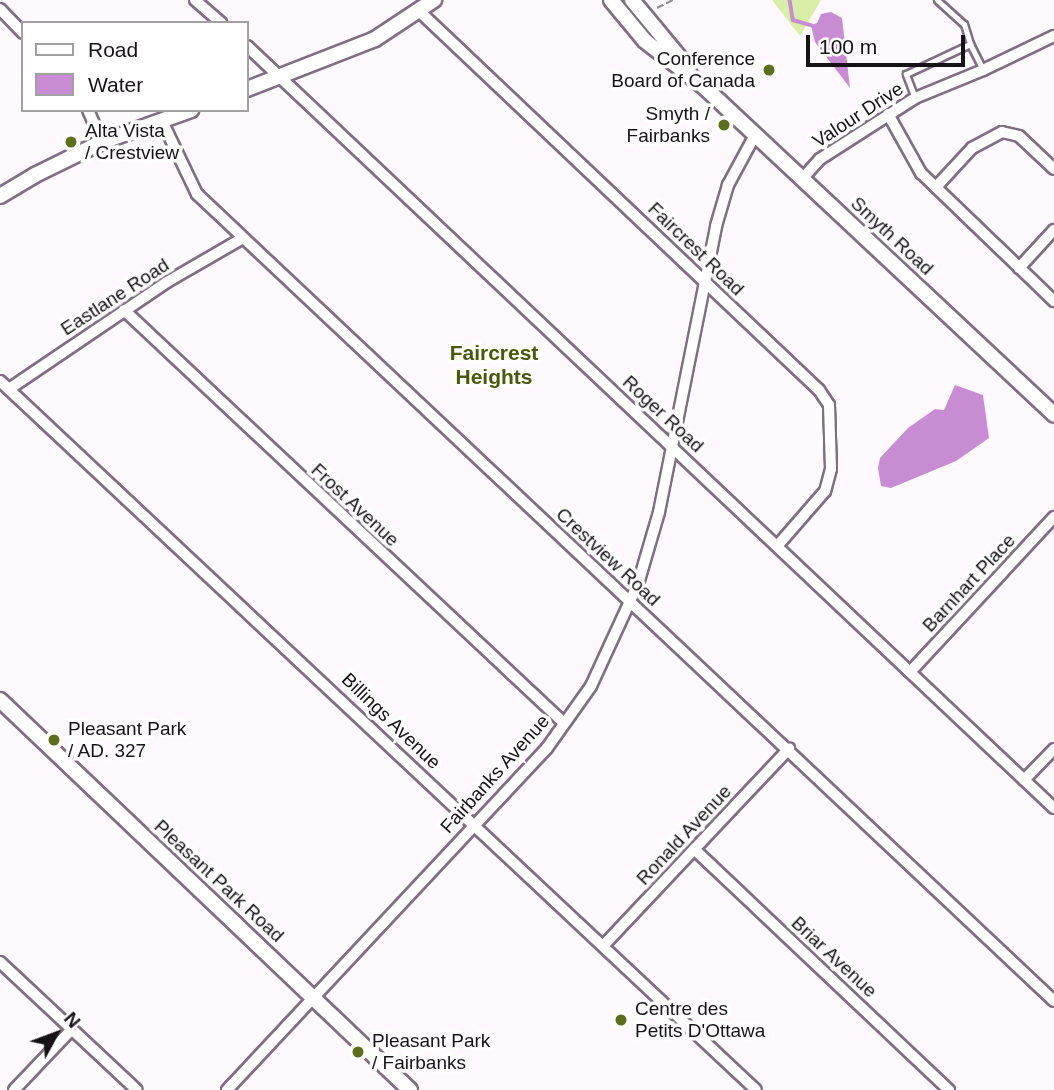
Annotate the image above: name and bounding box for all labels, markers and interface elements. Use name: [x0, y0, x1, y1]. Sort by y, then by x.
legend: [21, 21, 248, 112]
scale bar: [809, 21, 968, 65]
text: 100 m: [819, 35, 877, 58]
text: Road: [88, 38, 138, 61]
place label: Conference Board of Canada: [611, 48, 755, 92]
marker: Conference Board of Canada: [761, 62, 777, 78]
text: Water: [88, 73, 143, 96]
street label: Valour Drive: [809, 77, 907, 153]
place label: Smyth / Fairbanks: [627, 103, 710, 147]
marker: Smyth / Fairbanks: [716, 117, 732, 133]
place label: Alta Vista / Crestview: [85, 120, 179, 164]
marker: Alta Vista / Crestview: [63, 134, 79, 150]
street label: Smyth Road: [846, 192, 938, 280]
street label: Faircrest Road: [643, 198, 749, 300]
street label: Eastlane Road: [57, 253, 173, 341]
district label: Faircrest Heights: [450, 340, 538, 390]
street label: Roger Road: [618, 371, 708, 457]
street label: Frost Avenue: [306, 458, 404, 552]
street label: Crestview Road: [551, 503, 665, 611]
street label: Barnhart Place: [918, 529, 1020, 637]
street label: Billings Avenue: [336, 668, 446, 774]
street label: Fairbanks Avenue: [435, 710, 555, 838]
place label: Pleasant Park / AD. 327: [68, 718, 186, 762]
marker: Pleasant Park / AD. 327: [46, 732, 62, 748]
street label: Ronald Avenue: [631, 780, 737, 890]
street label: Pleasant Park Road: [149, 815, 289, 947]
street label: Briar Avenue: [786, 911, 882, 1003]
place label: Centre des Petits D'Ottawa: [635, 998, 765, 1042]
north arrow: [21, 999, 91, 1069]
text: N: [60, 1008, 85, 1032]
marker: Centre des Petits D'Ottawa: [613, 1012, 629, 1028]
place label: Pleasant Park / Fairbanks: [372, 1030, 490, 1074]
marker: Pleasant Park / Fairbanks: [350, 1044, 366, 1060]

